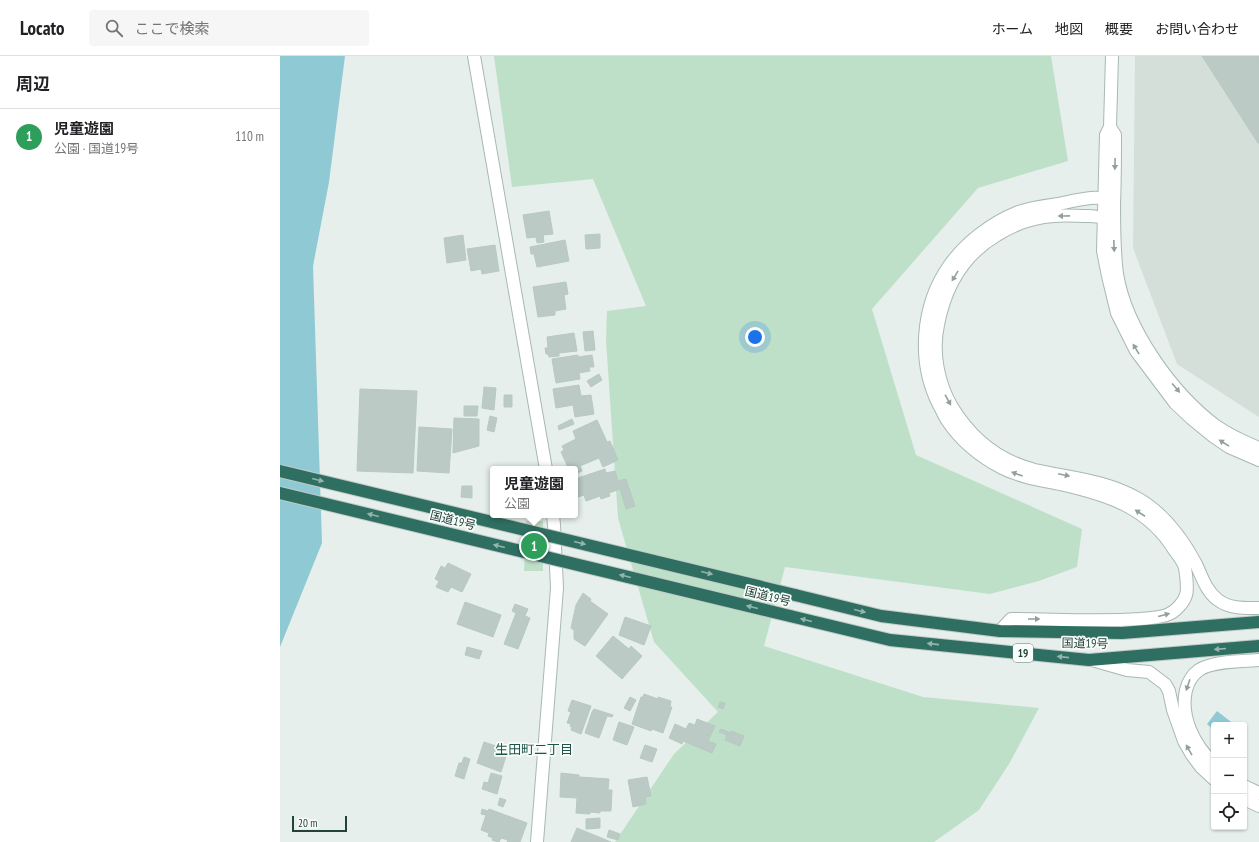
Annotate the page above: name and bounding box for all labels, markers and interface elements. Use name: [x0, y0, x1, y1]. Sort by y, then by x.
search box: [89, 10, 369, 46]
text: Locato: [20, 16, 65, 40]
icon: search: [103, 17, 125, 39]
text: ここで検索: [135, 19, 210, 38]
text: ホーム: [991, 20, 1033, 38]
text: 地図: [1055, 20, 1083, 38]
text: 概要: [1105, 20, 1133, 38]
text: お問い合わせ: [1155, 20, 1239, 38]
text: 周辺: [16, 73, 50, 95]
text: 児童遊園: [54, 119, 114, 138]
text: 1: [26, 128, 32, 145]
text: 110 m: [235, 128, 264, 145]
text: 公園 · 国道19号: [54, 140, 139, 157]
one-way arrow: [1112, 158, 1118, 171]
one-way arrow: [1057, 213, 1070, 219]
one-way arrow: [1111, 240, 1118, 252]
one-way arrow: [952, 270, 959, 282]
your location: [745, 327, 765, 347]
one-way arrow: [1132, 344, 1140, 354]
one-way arrow: [1172, 383, 1181, 394]
one-way arrow: [945, 394, 952, 406]
one-way arrow: [1218, 440, 1230, 447]
popup: [490, 466, 578, 518]
one-way arrow: [1011, 471, 1023, 477]
one-way arrow: [1058, 473, 1070, 479]
text: 児童遊園: [504, 474, 564, 493]
one-way arrow: [312, 477, 324, 483]
text: 公園: [504, 495, 530, 512]
street label: 国道19号: [428, 507, 478, 533]
one-way arrow: [1134, 510, 1146, 517]
one-way arrow: [367, 512, 379, 518]
pin: 1: [521, 531, 547, 561]
one-way arrow: [575, 540, 587, 546]
one-way arrow: [493, 542, 505, 548]
one-way arrow: [701, 571, 713, 577]
one-way arrow: [619, 573, 632, 579]
street label: 国道19号: [743, 583, 793, 609]
one-way arrow: [746, 603, 758, 609]
one-way arrow: [854, 608, 866, 614]
one-way arrow: [1158, 612, 1170, 618]
one-way arrow: [800, 616, 812, 622]
one-way arrow: [1028, 616, 1041, 622]
street label: 国道19号: [1061, 635, 1109, 651]
one-way arrow: [927, 641, 939, 648]
road number: 19: [1013, 644, 1033, 662]
one-way arrow: [1214, 646, 1226, 652]
one-way arrow: [1057, 654, 1069, 660]
one-way arrow: [1185, 680, 1191, 692]
map controls: [1211, 722, 1247, 830]
button: +: [1211, 722, 1247, 758]
district label: 生田町二丁目: [495, 741, 573, 758]
one-way arrow: [1185, 744, 1192, 756]
button: −: [1211, 758, 1247, 794]
button: locate: [1211, 794, 1247, 830]
scale bar: [292, 814, 347, 833]
text: 20 m: [298, 816, 317, 830]

